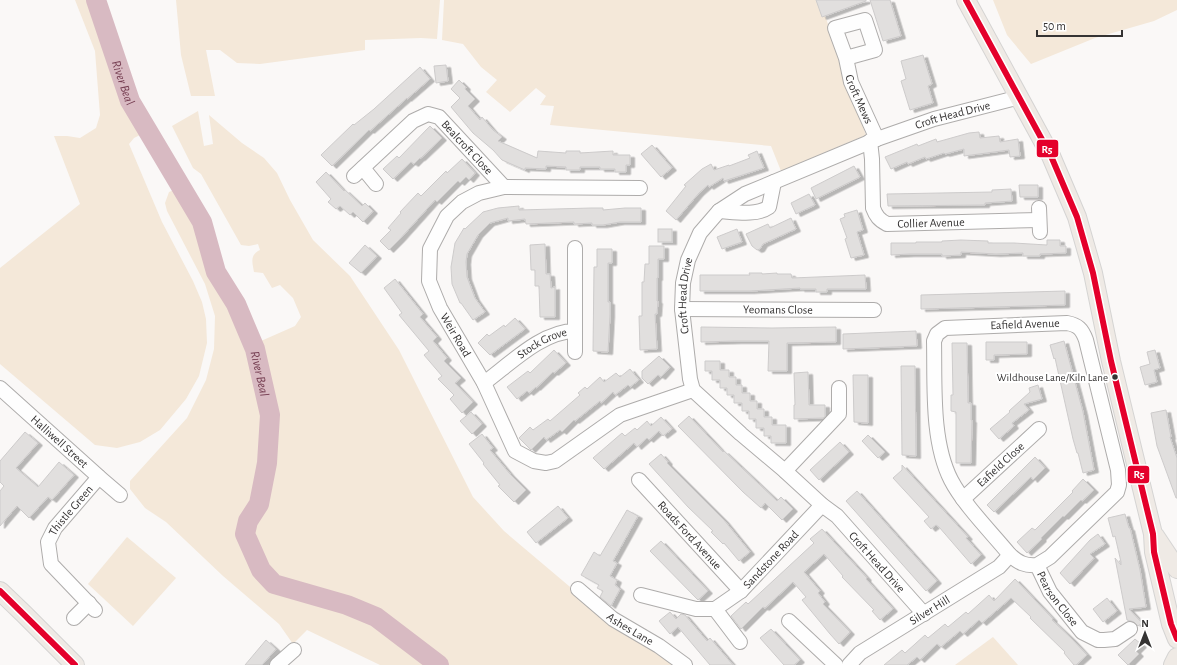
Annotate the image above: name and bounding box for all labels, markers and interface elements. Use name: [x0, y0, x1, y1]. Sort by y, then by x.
scale bar: [1037, 12, 1122, 38]
text: 50 m: [1043, 20, 1066, 32]
water label: River Beal: [109, 59, 136, 108]
street label: Croft Mews: [844, 73, 875, 125]
street label: Croft Head Drive: [913, 99, 991, 131]
street label: Bealcroft Close: [439, 118, 495, 177]
line badge: R5: [1036, 139, 1059, 158]
text: R5: [1041, 144, 1053, 155]
street label: Collier Avenue: [897, 216, 965, 230]
street label: Croft Head Drive: [676, 255, 695, 335]
street label: Yeomans Close: [743, 303, 813, 316]
street label: Weir Road: [438, 311, 473, 359]
street label: Eafield Avenue: [990, 317, 1060, 331]
street label: Stock Grove: [515, 326, 568, 361]
water label: River Beal: [248, 350, 271, 398]
place label: Wildhouse Lane/Kiln Lane: [997, 372, 1108, 383]
marker: Wildhouse Lane/Kiln Lane: [1110, 372, 1120, 382]
street label: Halliwell Street: [29, 413, 90, 470]
street label: Eafield Close: [975, 440, 1026, 489]
line badge: R5: [1127, 465, 1150, 484]
text: R5: [1133, 469, 1145, 480]
street label: Thistle Green: [46, 483, 95, 537]
street label: Roads Ford Avenue: [656, 499, 724, 572]
street label: Sandstone Road: [741, 528, 801, 591]
street label: Croft Head Drive: [847, 529, 907, 595]
street label: Pearson Close: [1035, 569, 1081, 628]
street label: Silver Hill: [907, 593, 952, 627]
street label: Ashes Lane: [605, 611, 656, 647]
north arrow: [1125, 613, 1165, 653]
text: N: [1141, 618, 1149, 629]

